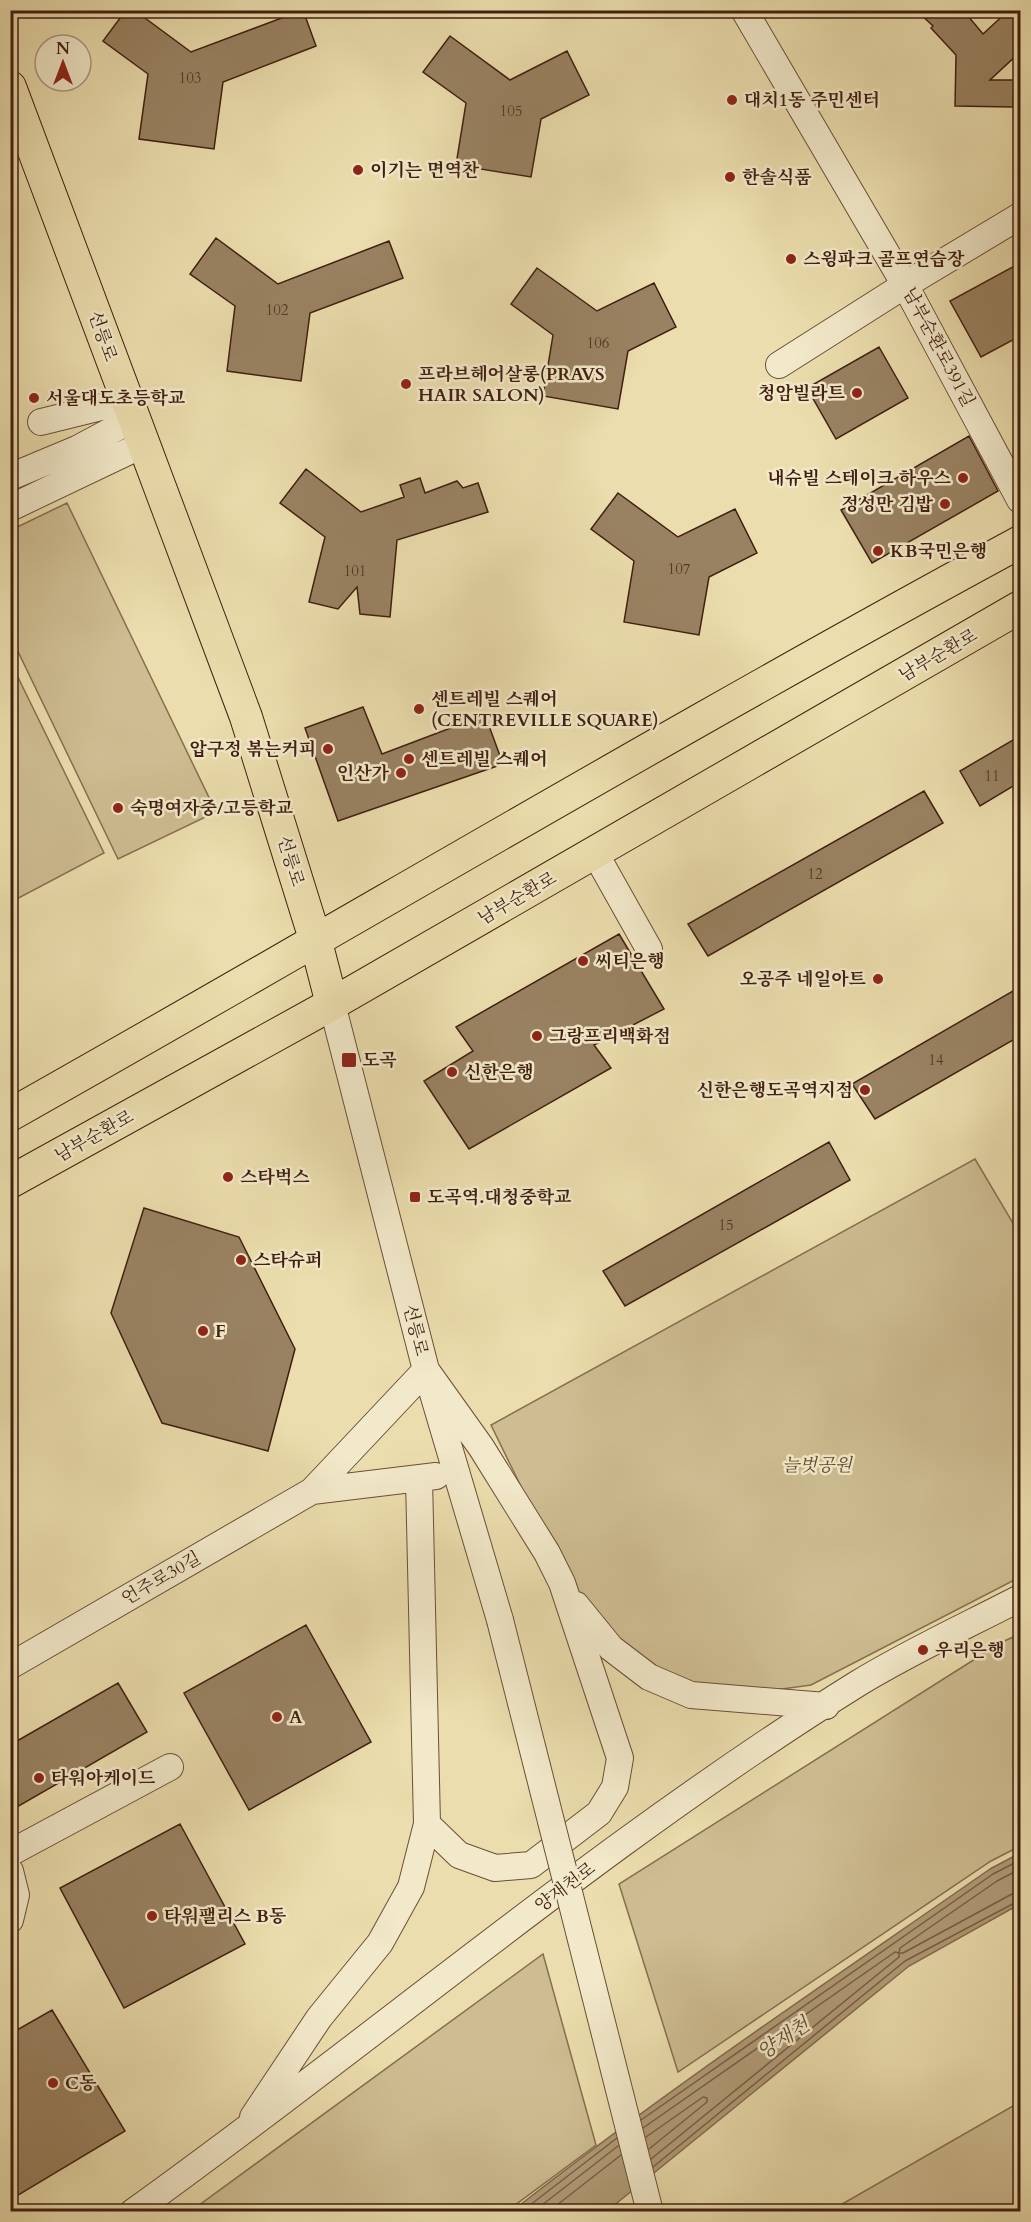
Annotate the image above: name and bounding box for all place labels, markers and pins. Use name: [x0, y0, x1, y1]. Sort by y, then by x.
place label: 대치1동 주민센터: [744, 88, 880, 113]
marker: 대치1동 주민센터: [725, 93, 739, 107]
place label: 이기는 면역찬: [370, 158, 480, 183]
marker: 이기는 면역찬: [351, 163, 365, 177]
place label: 한솔식품: [742, 165, 812, 190]
marker: 한솔식품: [723, 170, 737, 184]
place label: 스윙파크 골프연습장: [803, 247, 965, 272]
marker: 스윙파크 골프연습장: [784, 252, 798, 266]
place label: 프라브헤어살롱(PRAVS HAIR SALON): [418, 362, 605, 408]
marker: 프라브헤어살롱(PRAVS HAIR SALON): [399, 377, 413, 391]
place label: 청암빌라트: [758, 381, 846, 406]
place label: 서울대도초등학교: [46, 386, 186, 411]
marker: 청암빌라트: [850, 386, 864, 400]
marker: 서울대도초등학교: [27, 391, 41, 405]
place label: 내슈빌 스테이크 하우스: [767, 466, 952, 491]
marker: 내슈빌 스테이크 하우스: [956, 471, 970, 485]
place label: 정성만 김밥: [841, 492, 934, 517]
marker: 정성만 김밥: [938, 497, 952, 511]
place label: KB국민은행: [890, 539, 987, 564]
marker: KB국민은행: [871, 544, 885, 558]
place label: 센트레빌 스퀘어 (CENTREVILLE SQUARE): [431, 687, 659, 733]
marker: 센트레빌 스퀘어 (CENTREVILLE SQUARE): [412, 702, 426, 716]
place label: 압구정 볶는커피: [189, 737, 316, 762]
marker: 압구정 볶는커피: [321, 742, 335, 756]
place label: 센트레빌 스퀘어: [421, 747, 548, 772]
marker: 센트레빌 스퀘어: [402, 752, 416, 766]
place label: 인산가: [337, 761, 390, 786]
marker: 인산가: [394, 766, 408, 780]
place label: 숙명여자중/고등학교: [130, 796, 293, 821]
marker: 숙명여자중/고등학교: [111, 801, 125, 815]
place label: 씨티은행: [595, 949, 665, 974]
marker: 씨티은행: [576, 954, 590, 968]
place label: 오공주 네일아트: [739, 967, 867, 992]
marker: 오공주 네일아트: [871, 972, 885, 986]
place label: 그랑프리백화점: [549, 1024, 671, 1049]
marker: 그랑프리백화점: [530, 1029, 544, 1043]
place label: 도곡: [362, 1048, 397, 1073]
marker: 도곡: [340, 1051, 358, 1069]
place label: 신한은행: [464, 1060, 534, 1085]
marker: 신한은행: [445, 1065, 459, 1079]
place label: 신한은행도곡역지점: [697, 1078, 853, 1103]
marker: 신한은행도곡역지점: [858, 1083, 872, 1097]
place label: 스타벅스: [240, 1165, 310, 1190]
marker: 스타벅스: [221, 1170, 235, 1184]
place label: 도곡역.대청중학교: [427, 1185, 572, 1210]
marker: 도곡역.대청중학교: [408, 1190, 422, 1204]
place label: 스타슈퍼: [253, 1248, 323, 1273]
marker: 스타슈퍼: [234, 1253, 248, 1267]
place label: F: [215, 1319, 226, 1344]
marker: F: [196, 1324, 210, 1338]
place label: 우리은행: [935, 1638, 1005, 1663]
marker: 우리은행: [916, 1643, 930, 1657]
place label: A: [289, 1705, 303, 1730]
marker: A: [270, 1710, 284, 1724]
place label: 타워아케이드: [51, 1766, 156, 1791]
marker: 타워아케이드: [32, 1771, 46, 1785]
place label: 타워팰리스 B동: [164, 1904, 287, 1929]
marker: 타워팰리스 B동: [145, 1909, 159, 1923]
place label: C동: [65, 2071, 97, 2096]
marker: C동: [46, 2076, 60, 2090]

